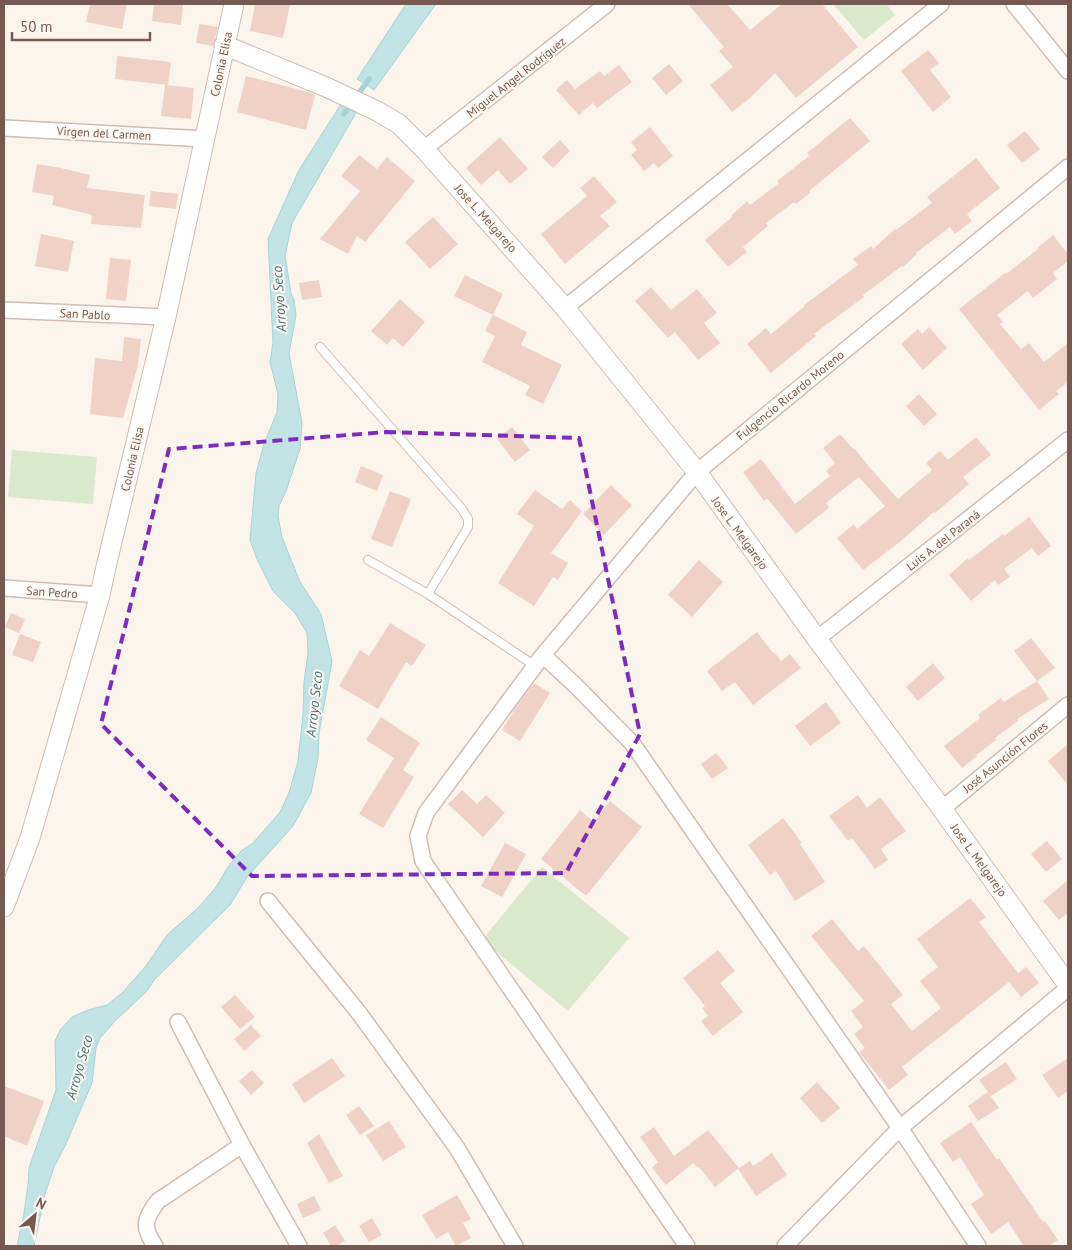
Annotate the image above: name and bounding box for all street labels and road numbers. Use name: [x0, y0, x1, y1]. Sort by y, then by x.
street label: Colonia Elisa: [207, 30, 235, 98]
street label: Miguel Angel Rodriguez: [463, 34, 569, 120]
street label: Virgen del Carmen: [55, 123, 152, 143]
street label: Jose L. Melgarejo: [451, 180, 521, 255]
street label: San Pablo: [59, 305, 111, 323]
street label: Fulgencio Ricardo Moreno: [733, 347, 847, 443]
street label: Colonia Elisa: [117, 425, 147, 493]
street label: Jose L. Melgarejo: [708, 493, 772, 572]
street label: Luis A. del Paraná: [903, 506, 983, 574]
street label: San Pedro: [26, 583, 78, 601]
street label: José Asunción Flores: [959, 718, 1051, 797]
street label: Jose L. Melgarejo: [947, 820, 1011, 899]

